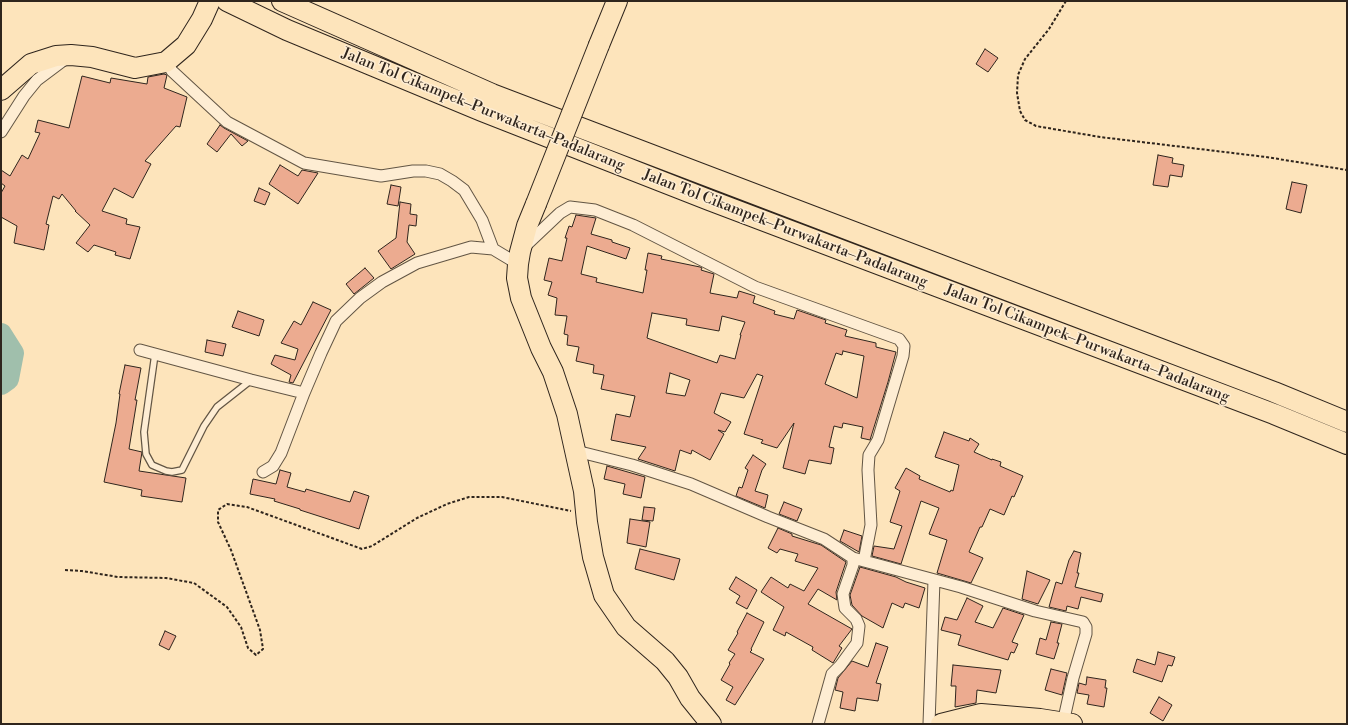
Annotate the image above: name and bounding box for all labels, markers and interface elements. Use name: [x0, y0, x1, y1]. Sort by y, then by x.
street label: Jalan Tol Cikampek–Purwakarta–Padalarang: [339, 45, 627, 175]
street label: Jalan Tol Cikampek–Purwakarta–Padalarang: [640, 166, 930, 292]
street label: Jalan Tol Cikampek–Purwakarta–Padalarang: [942, 281, 1232, 407]

